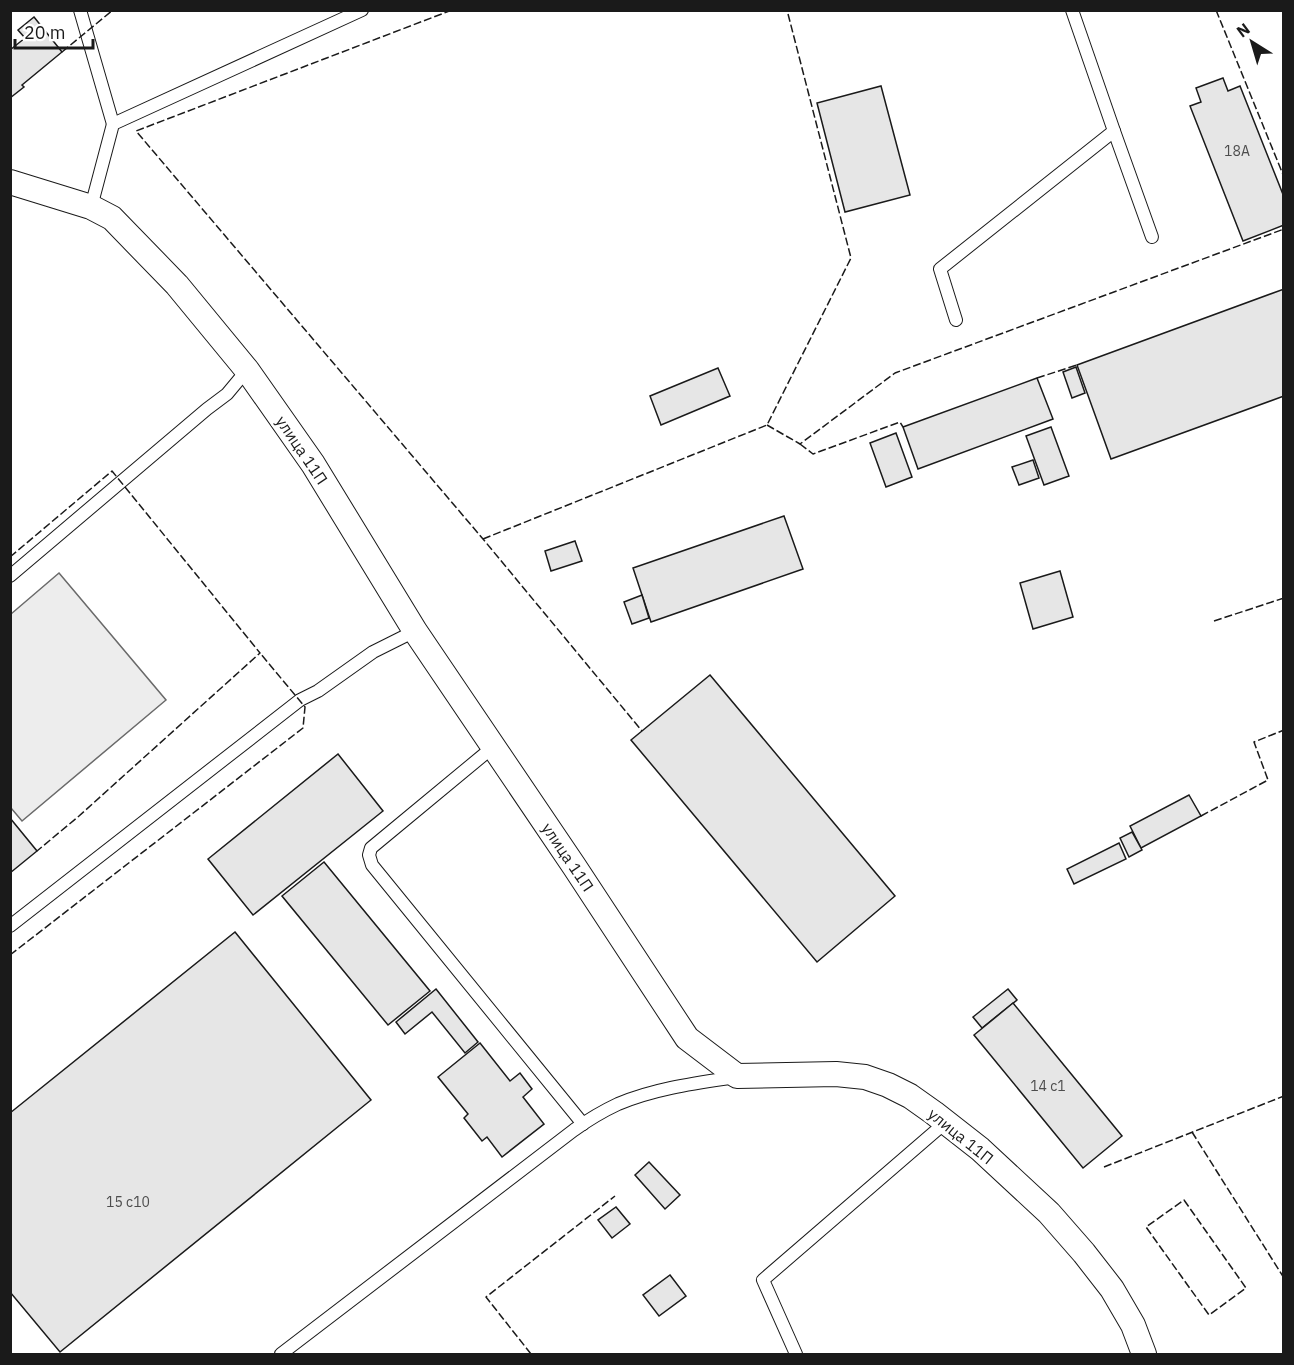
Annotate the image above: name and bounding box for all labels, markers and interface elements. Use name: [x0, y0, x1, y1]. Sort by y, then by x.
scale bar: [15, 12, 93, 50]
north arrow: [1222, 12, 1282, 72]
text: N: [1232, 19, 1254, 41]
text: 20 m: [24, 21, 66, 44]
house number: 18А: [1224, 142, 1250, 160]
street label: улица 11П: [272, 412, 332, 488]
street label: улица 11П: [538, 819, 598, 895]
house number: 14 с1: [1030, 1077, 1066, 1095]
street label: улица 11П: [924, 1104, 998, 1168]
house number: 15 с10: [106, 1193, 150, 1211]

